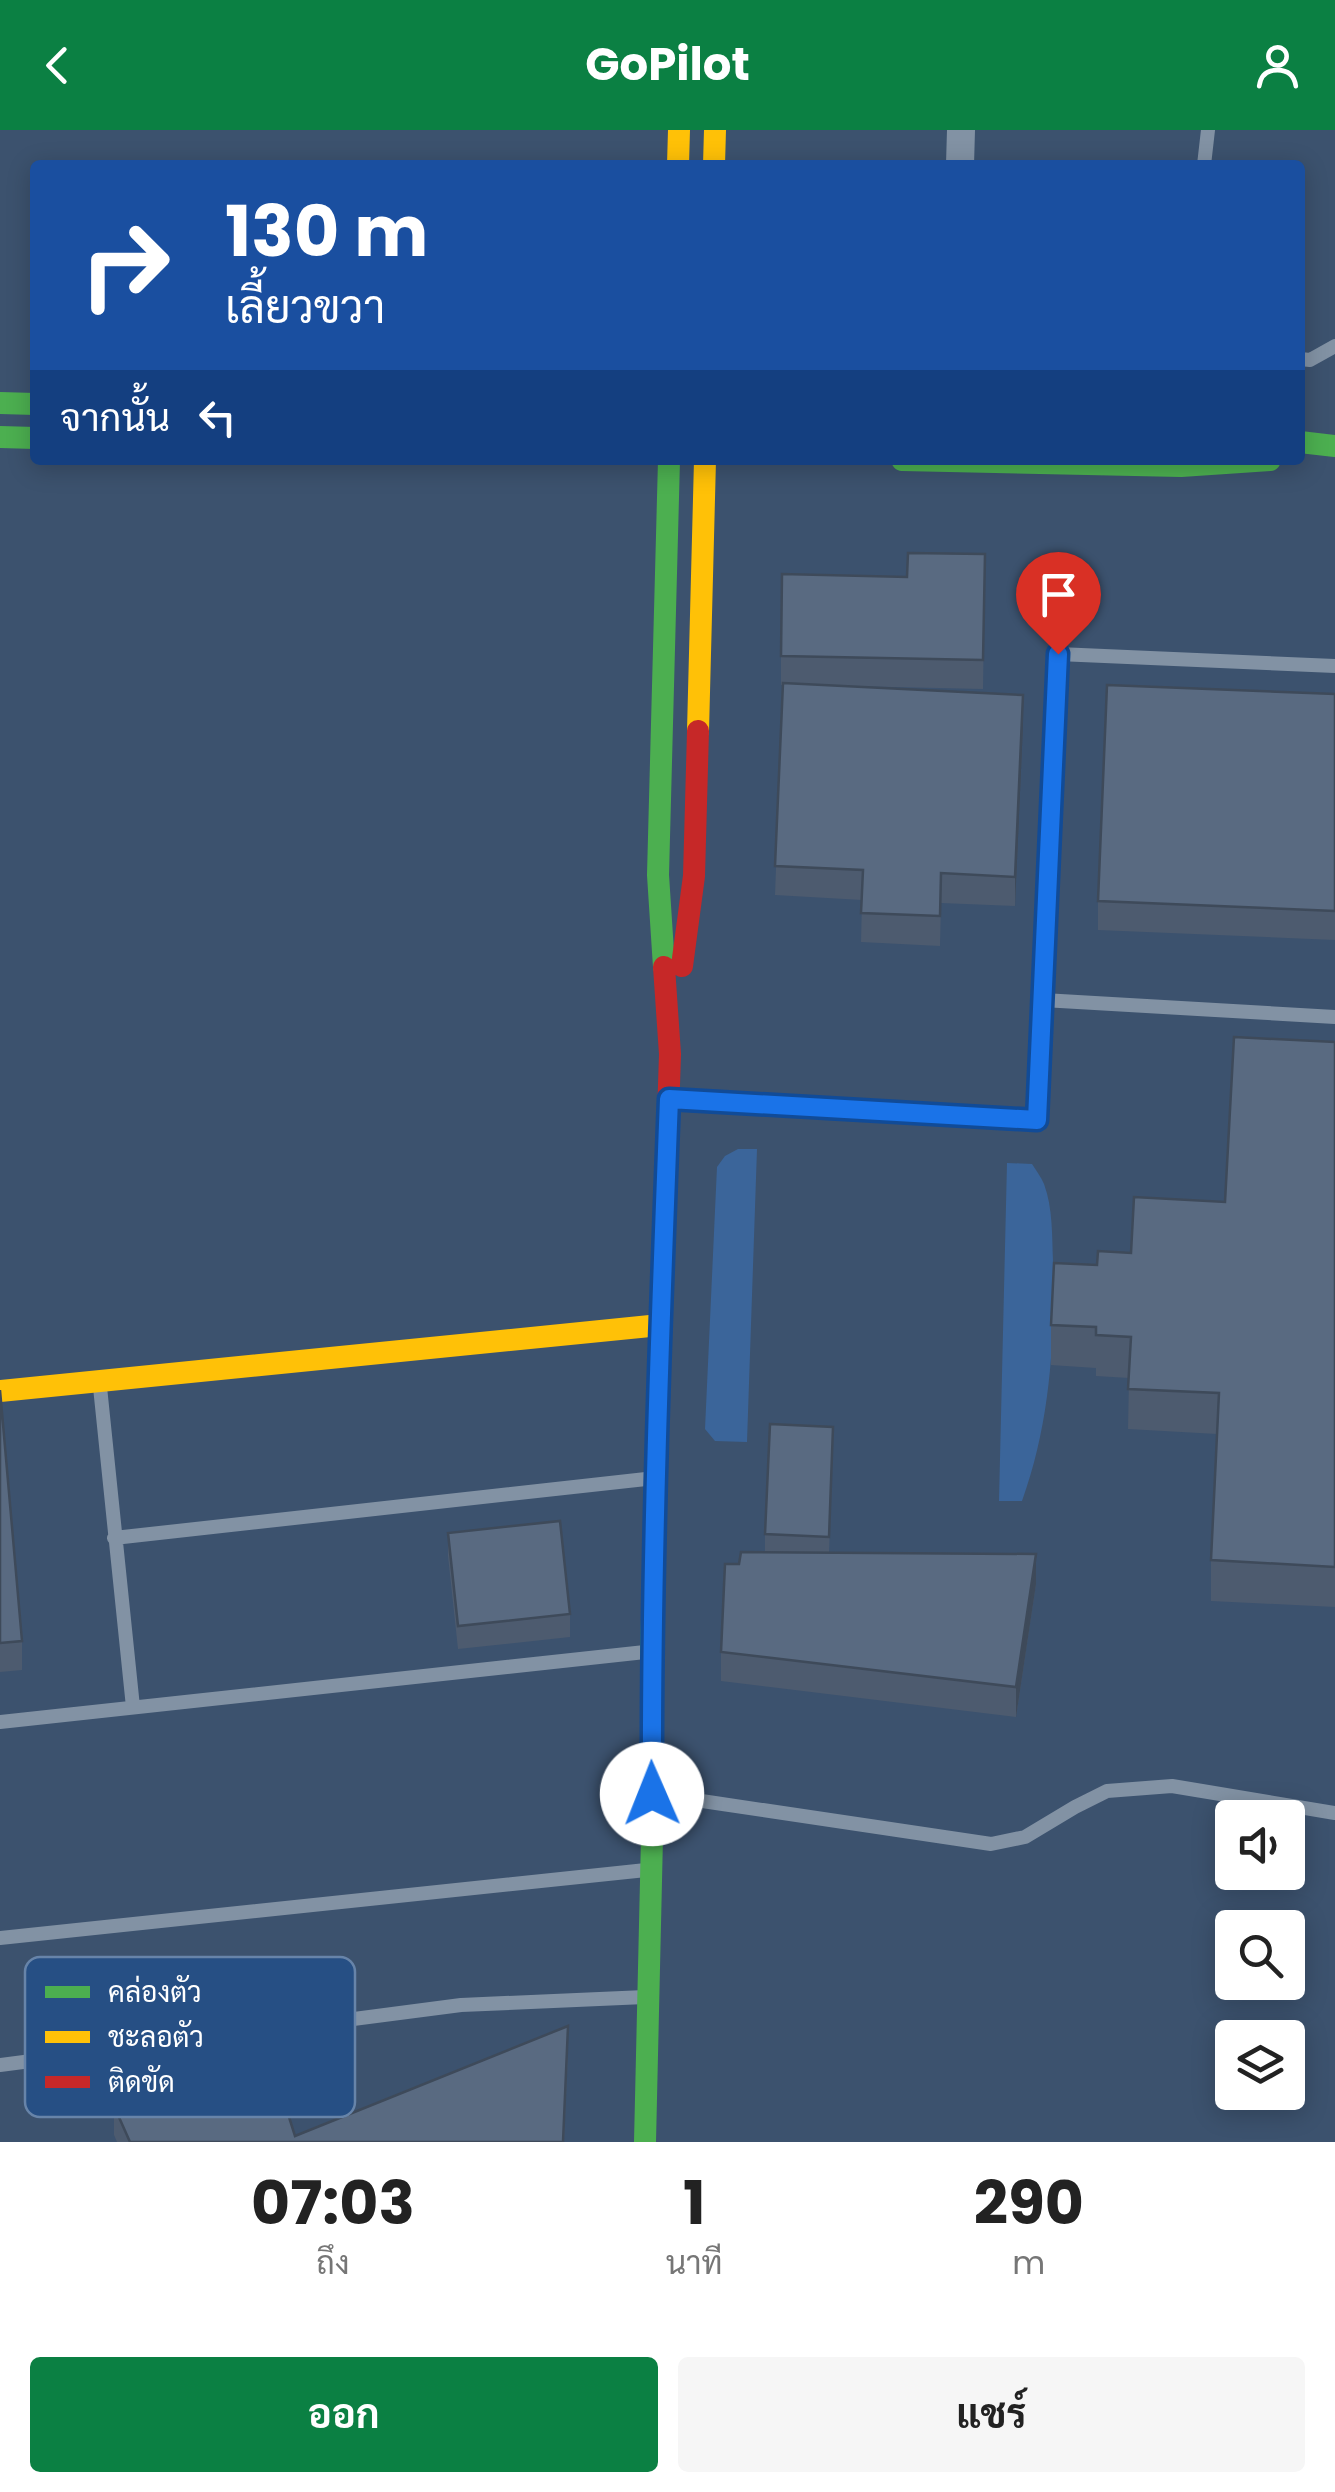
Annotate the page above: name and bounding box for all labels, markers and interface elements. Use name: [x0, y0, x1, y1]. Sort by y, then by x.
text: GoPilot: [585, 33, 750, 96]
icon: back: [30, 38, 85, 93]
icon: person: [1250, 38, 1305, 93]
text: 130 m: [225, 182, 428, 281]
icon: right: [60, 200, 190, 330]
text: เลี้ยวขวา: [225, 276, 385, 339]
icon: left: [190, 390, 245, 445]
text: จากนั้น: [60, 391, 170, 444]
pin: [1016, 552, 1101, 655]
icon: arrive: [1031, 567, 1086, 622]
position arrow: [600, 1742, 704, 1846]
map controls: [1215, 1800, 1305, 2110]
button: sound: [1215, 1800, 1305, 1890]
button: search: [1215, 1910, 1305, 2000]
legend: [25, 1957, 355, 2117]
text: คล่องตัว: [108, 1973, 202, 2012]
text: ชะลอตัว: [108, 2018, 204, 2057]
button: layers: [1215, 2020, 1305, 2110]
text: ติดขัด: [108, 2063, 175, 2102]
text: 07:03: [251, 2161, 415, 2245]
text: 1: [683, 2161, 705, 2245]
text: 290: [974, 2161, 1084, 2245]
text: ถึง: [316, 2240, 349, 2285]
text: นาที: [666, 2240, 723, 2285]
text: m: [1012, 2240, 1045, 2285]
button: ออก: [30, 2357, 658, 2472]
button: แชร์: [678, 2357, 1305, 2472]

